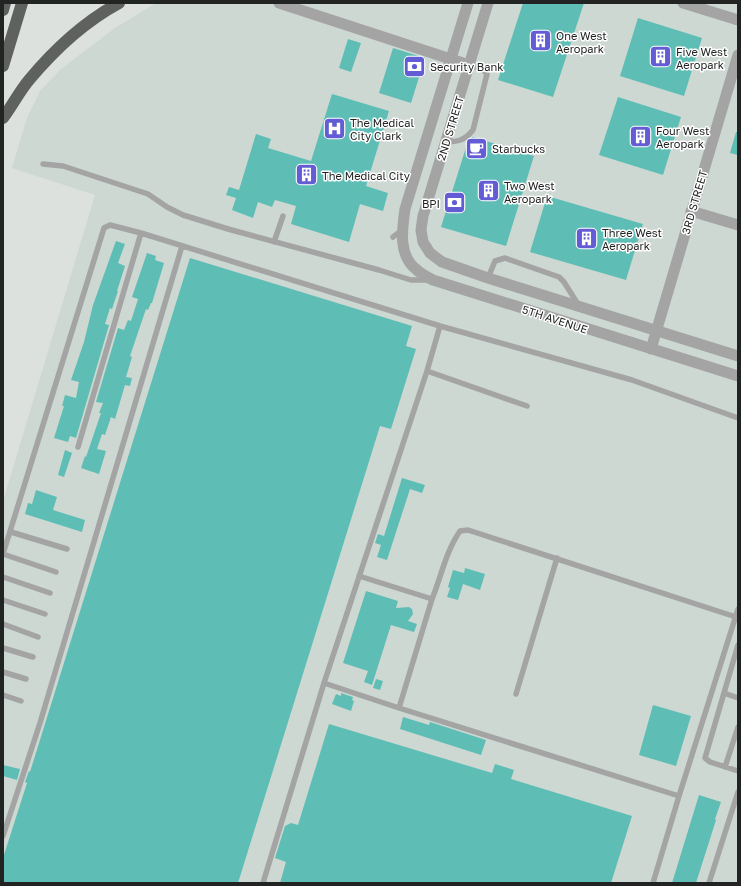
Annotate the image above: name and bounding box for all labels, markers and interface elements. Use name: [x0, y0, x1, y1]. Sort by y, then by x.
building icon: One West Aeropark: [528, 28, 554, 54]
place label: One West Aeropark: [556, 29, 607, 55]
building icon: Five West Aeropark: [648, 44, 674, 70]
place label: Five West Aeropark: [676, 45, 727, 71]
bank icon: Security Bank: [402, 53, 428, 79]
place label: Security Bank: [430, 60, 503, 73]
street label: 2ND STREET: [434, 94, 466, 162]
hospital icon: The Medical City Clark: [322, 115, 348, 141]
place label: The Medical City Clark: [350, 116, 414, 142]
building icon: Four West Aeropark: [627, 123, 653, 149]
place label: Four West Aeropark: [656, 124, 709, 150]
cafe icon: Starbucks: [463, 135, 489, 161]
place label: Starbucks: [492, 142, 545, 155]
building icon: The Medical City: [293, 162, 319, 188]
street label: 3RD STREET: [679, 168, 709, 235]
place label: The Medical City: [322, 169, 410, 182]
building icon: Two West Aeropark: [475, 178, 501, 204]
place label: Two West Aeropark: [504, 179, 555, 205]
bank icon: BPI: [442, 190, 468, 216]
place label: BPI: [422, 197, 440, 210]
building icon: Three West Aeropark: [574, 225, 600, 251]
place label: Three West Aeropark: [602, 226, 662, 252]
street label: 5TH AVENUE: [521, 302, 590, 336]

